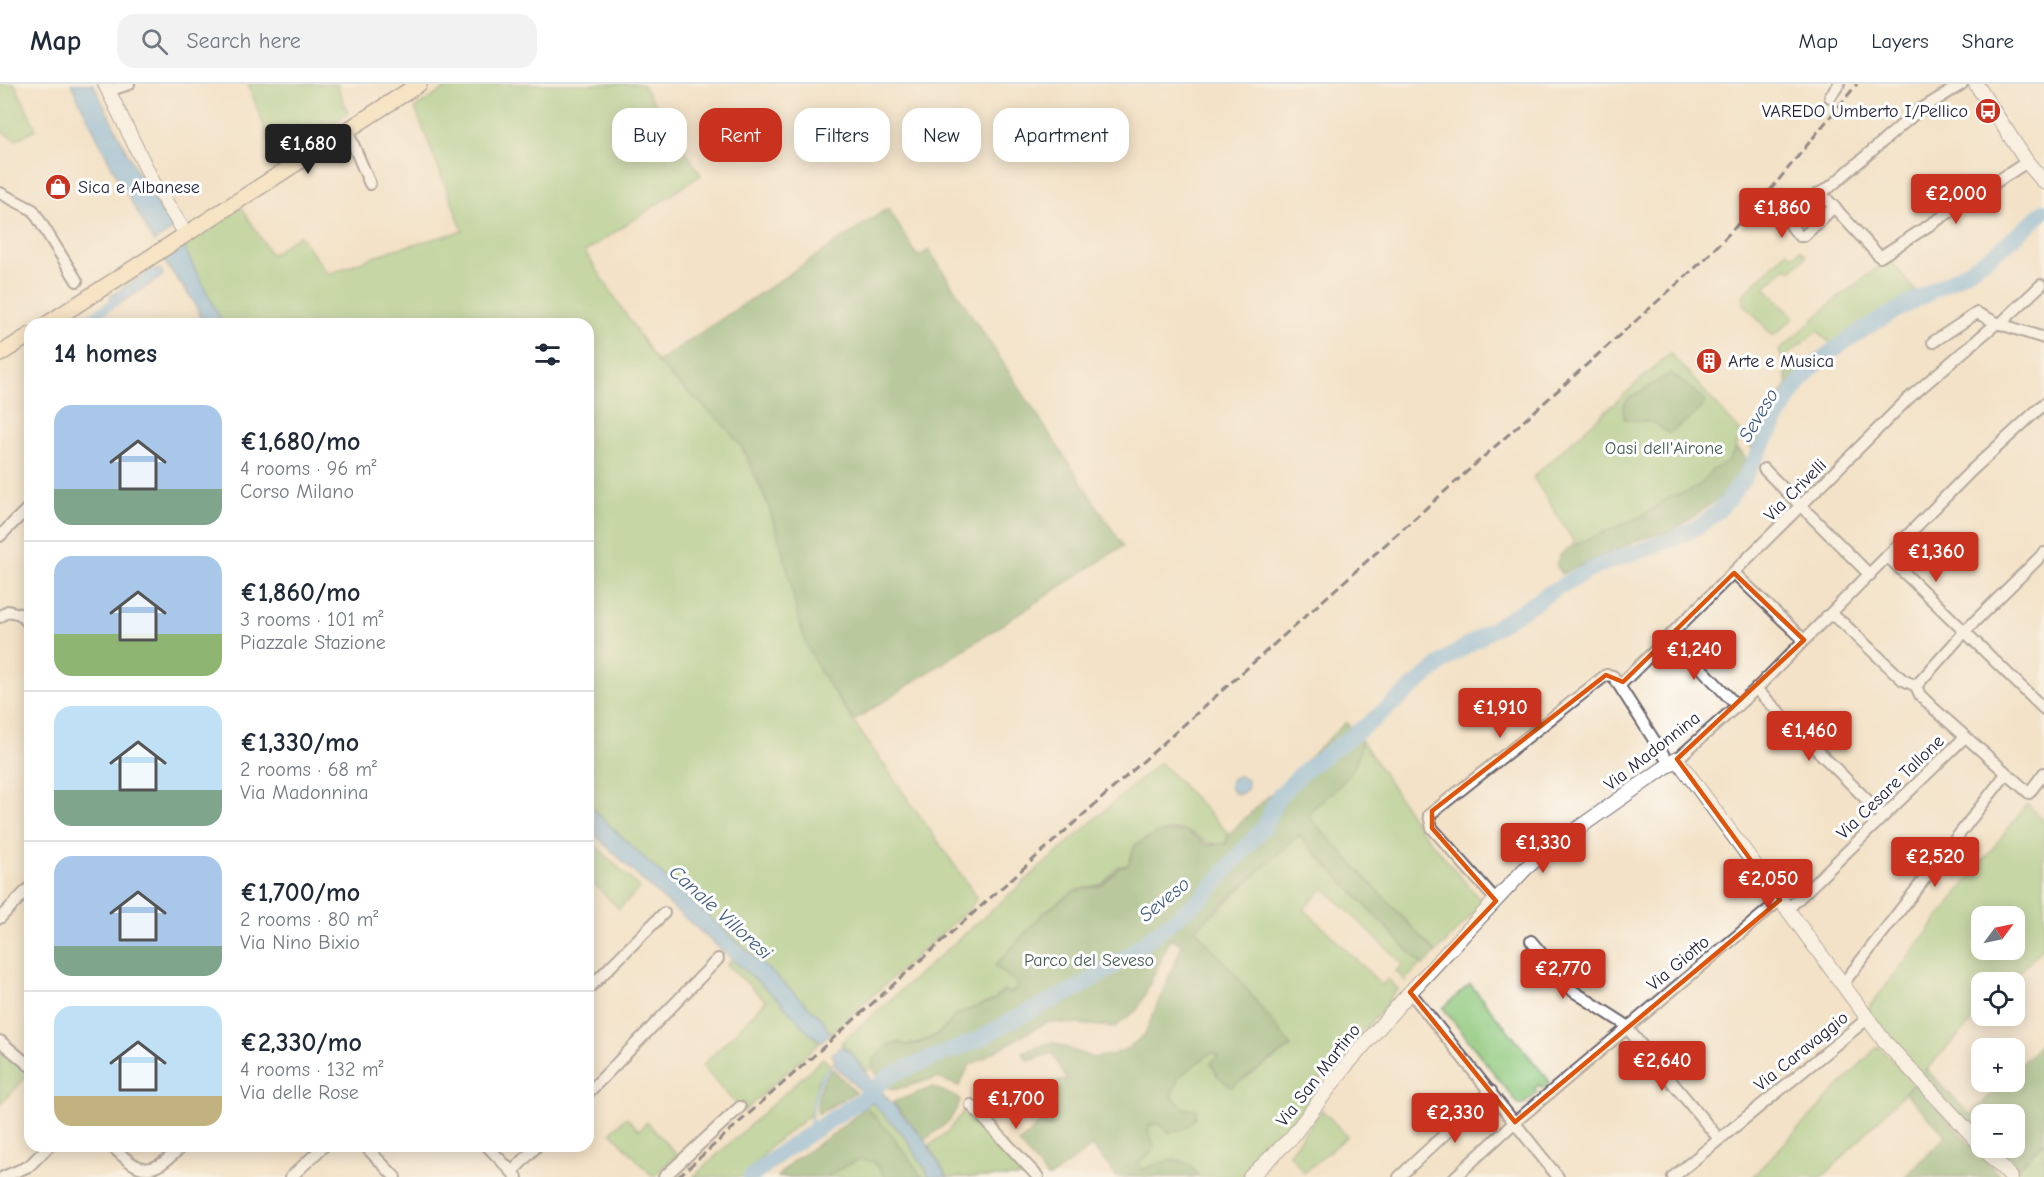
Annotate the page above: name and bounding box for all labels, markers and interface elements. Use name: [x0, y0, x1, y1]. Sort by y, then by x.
search box: [117, 14, 537, 68]
text: Map: [30, 25, 81, 57]
icon: search: [138, 25, 171, 58]
text: Search here: [186, 28, 301, 54]
text: Map: [1799, 29, 1838, 53]
text: Layers: [1871, 29, 1929, 53]
text: Share: [1962, 29, 2014, 53]
bus stop icon: VAREDO Umberto I/Pellico: [1973, 96, 2003, 126]
place label: VAREDO Umberto I/Pellico: [1762, 101, 1968, 122]
chip: Buy: [612, 108, 687, 162]
chip: Rent: [699, 108, 782, 162]
chip: Filters: [794, 108, 890, 162]
chip: New: [902, 108, 981, 162]
chip: Apartment: [993, 108, 1129, 162]
pin: €1,680: [259, 124, 357, 175]
text: €1,680: [279, 132, 337, 155]
shop icon: Sica e Albanese: [43, 172, 73, 202]
pin: €2,000: [1907, 174, 2005, 225]
place label: Sica e Albanese: [78, 177, 200, 198]
text: €2,000: [1925, 182, 1987, 205]
pin: €1,860: [1733, 188, 1831, 239]
text: €1,860: [1753, 196, 1811, 219]
icon: filters: [531, 338, 564, 371]
text: 14 homes: [54, 339, 157, 369]
building icon: Arte e Musica: [1694, 346, 1724, 376]
place label: Arte e Musica: [1728, 351, 1834, 372]
water label: Seveso: [1734, 384, 1783, 446]
text: €1,680/mo: [240, 427, 360, 457]
icon: home: [102, 429, 174, 501]
park label: Oasi dell'Airone: [1605, 438, 1723, 459]
street label: Via Crivelli: [1760, 455, 1831, 526]
text: 4 rooms · 96 m²: [240, 457, 377, 480]
text: Corso Milano: [240, 480, 354, 503]
pin: €1,360: [1887, 532, 1985, 583]
text: €1,360: [1907, 540, 1965, 563]
text: €1,860/mo: [240, 578, 360, 608]
icon: home: [102, 580, 174, 652]
text: 3 rooms · 101 m²: [240, 608, 384, 631]
pin: €1,240: [1645, 630, 1743, 681]
text: Piazzale Stazione: [240, 631, 386, 654]
text: €1,240: [1666, 638, 1722, 661]
pin: €1,910: [1451, 688, 1549, 739]
text: €1,910: [1472, 696, 1528, 719]
street label: Via Madonnina: [1600, 707, 1704, 795]
pin: €1,460: [1760, 711, 1858, 762]
text: €1,460: [1781, 719, 1837, 742]
text: €1,330/mo: [240, 728, 359, 758]
icon: home: [102, 730, 174, 802]
street label: Via Cesare Tallone: [1832, 731, 1948, 844]
text: 2 rooms · 68 m²: [240, 758, 377, 781]
text: Via Madonnina: [240, 781, 369, 804]
pin: €1,330: [1494, 823, 1592, 874]
text: €1,330: [1515, 831, 1571, 854]
pin: €2,520: [1886, 837, 1984, 888]
text: €2,520: [1905, 845, 1965, 868]
pin: €2,050: [1719, 859, 1817, 910]
water label: Canale Villoresi: [665, 860, 777, 965]
text: €2,050: [1737, 867, 1799, 890]
water label: Seveso: [1134, 872, 1194, 927]
text: €1,700/mo: [240, 878, 360, 908]
icon: home: [102, 880, 174, 952]
north arrow: [1971, 906, 2025, 960]
map controls: [1971, 906, 2025, 1158]
text: 2 rooms · 80 m²: [240, 908, 378, 931]
text: Via Nino Bixio: [240, 931, 360, 954]
street label: Via Giotto: [1643, 931, 1714, 995]
pin: €2,770: [1514, 949, 1612, 1000]
park label: Parco del Seveso: [1024, 950, 1154, 971]
text: €2,770: [1535, 957, 1592, 980]
button: locate: [1971, 972, 2025, 1026]
street label: Via Caravaggio: [1750, 1007, 1852, 1096]
street label: Via San Martino: [1272, 1020, 1365, 1131]
text: €2,330/mo: [240, 1028, 362, 1058]
icon: home: [102, 1030, 174, 1102]
button: +: [1971, 1038, 2025, 1092]
pin: €2,640: [1613, 1041, 1711, 1092]
text: €2,640: [1633, 1049, 1691, 1072]
text: 4 rooms · 132 m²: [240, 1058, 384, 1081]
pin: €1,700: [967, 1079, 1065, 1130]
text: Via delle Rose: [240, 1081, 359, 1104]
text: €1,700: [987, 1087, 1045, 1110]
pin: €2,330: [1406, 1093, 1504, 1144]
text: €2,330: [1426, 1101, 1484, 1124]
button: −: [1971, 1104, 2025, 1158]

